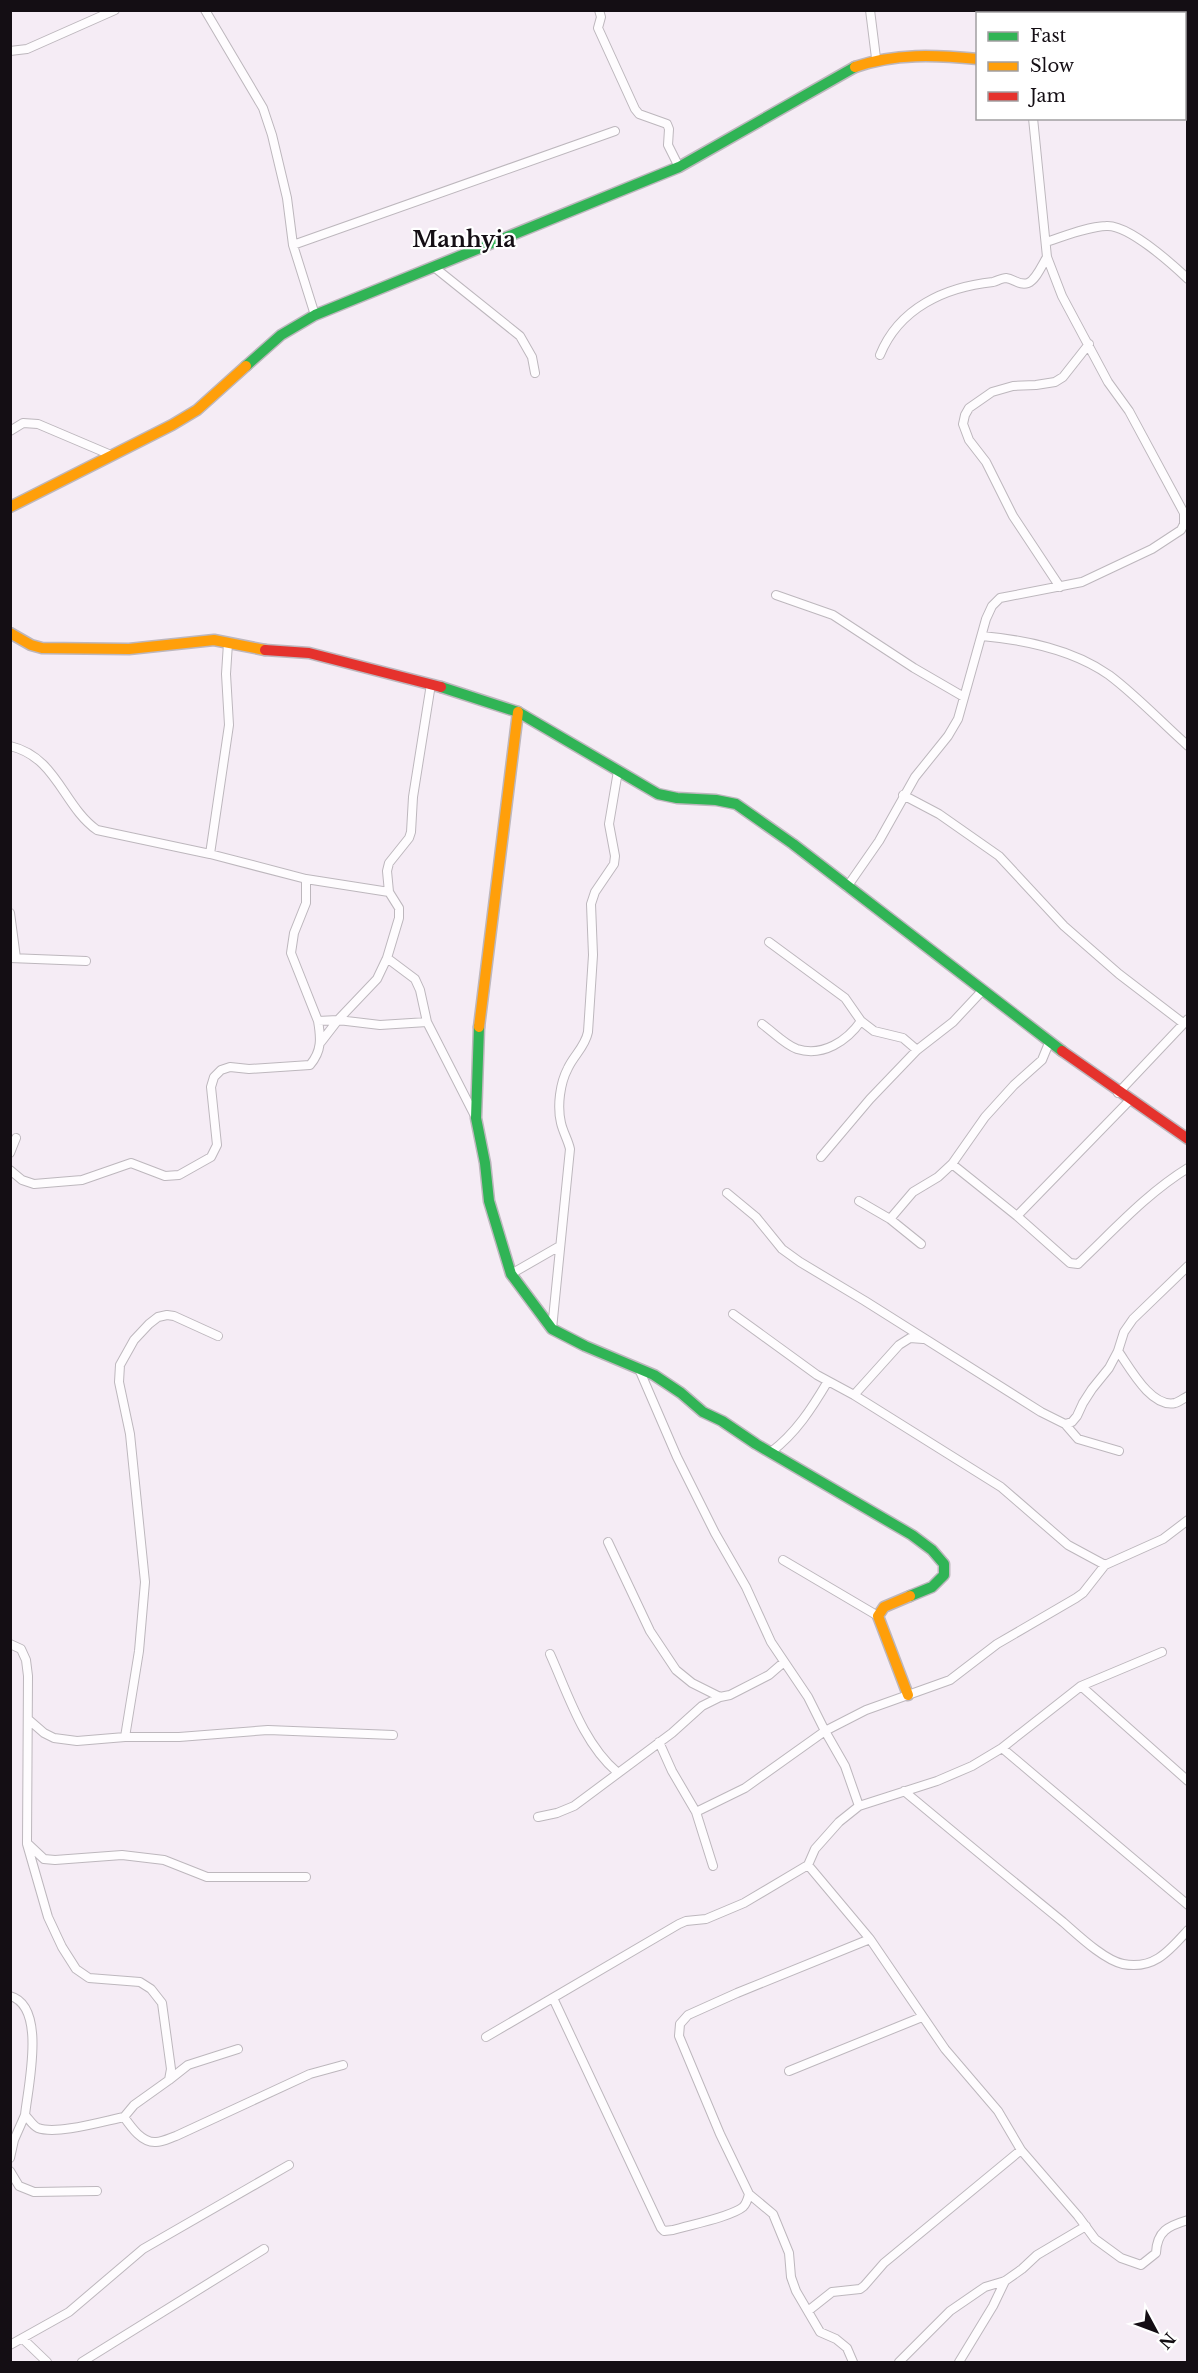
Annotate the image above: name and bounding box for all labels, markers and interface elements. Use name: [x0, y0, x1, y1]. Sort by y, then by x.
legend: [976, 12, 1186, 120]
text: Fast: [1030, 25, 1067, 47]
text: Slow: [1030, 55, 1075, 77]
text: Jam: [1028, 85, 1066, 107]
district label: Manhyia: [412, 226, 516, 253]
north arrow: [1126, 2301, 1186, 2361]
text: N: [1155, 2329, 1180, 2353]

